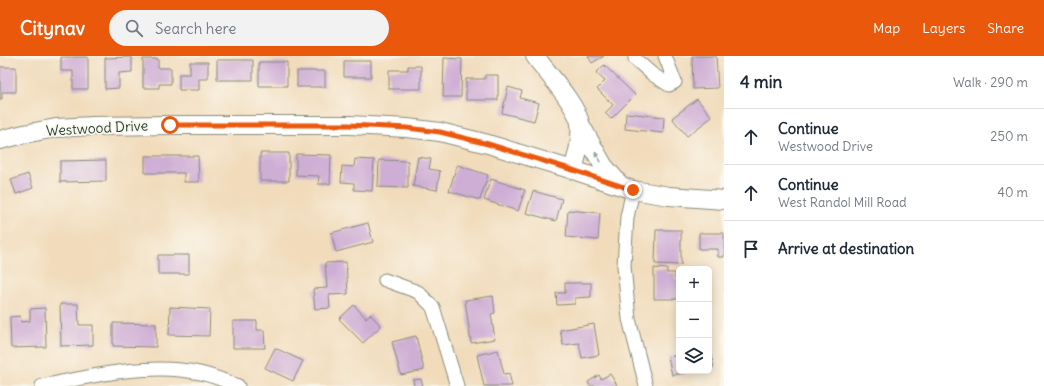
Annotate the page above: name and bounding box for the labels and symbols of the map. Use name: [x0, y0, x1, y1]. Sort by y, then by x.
street label: Westwood Drive: [45, 116, 149, 140]
route start: [161, 116, 179, 134]
one-way arrow: [594, 151, 602, 162]
route end: [624, 181, 642, 199]

